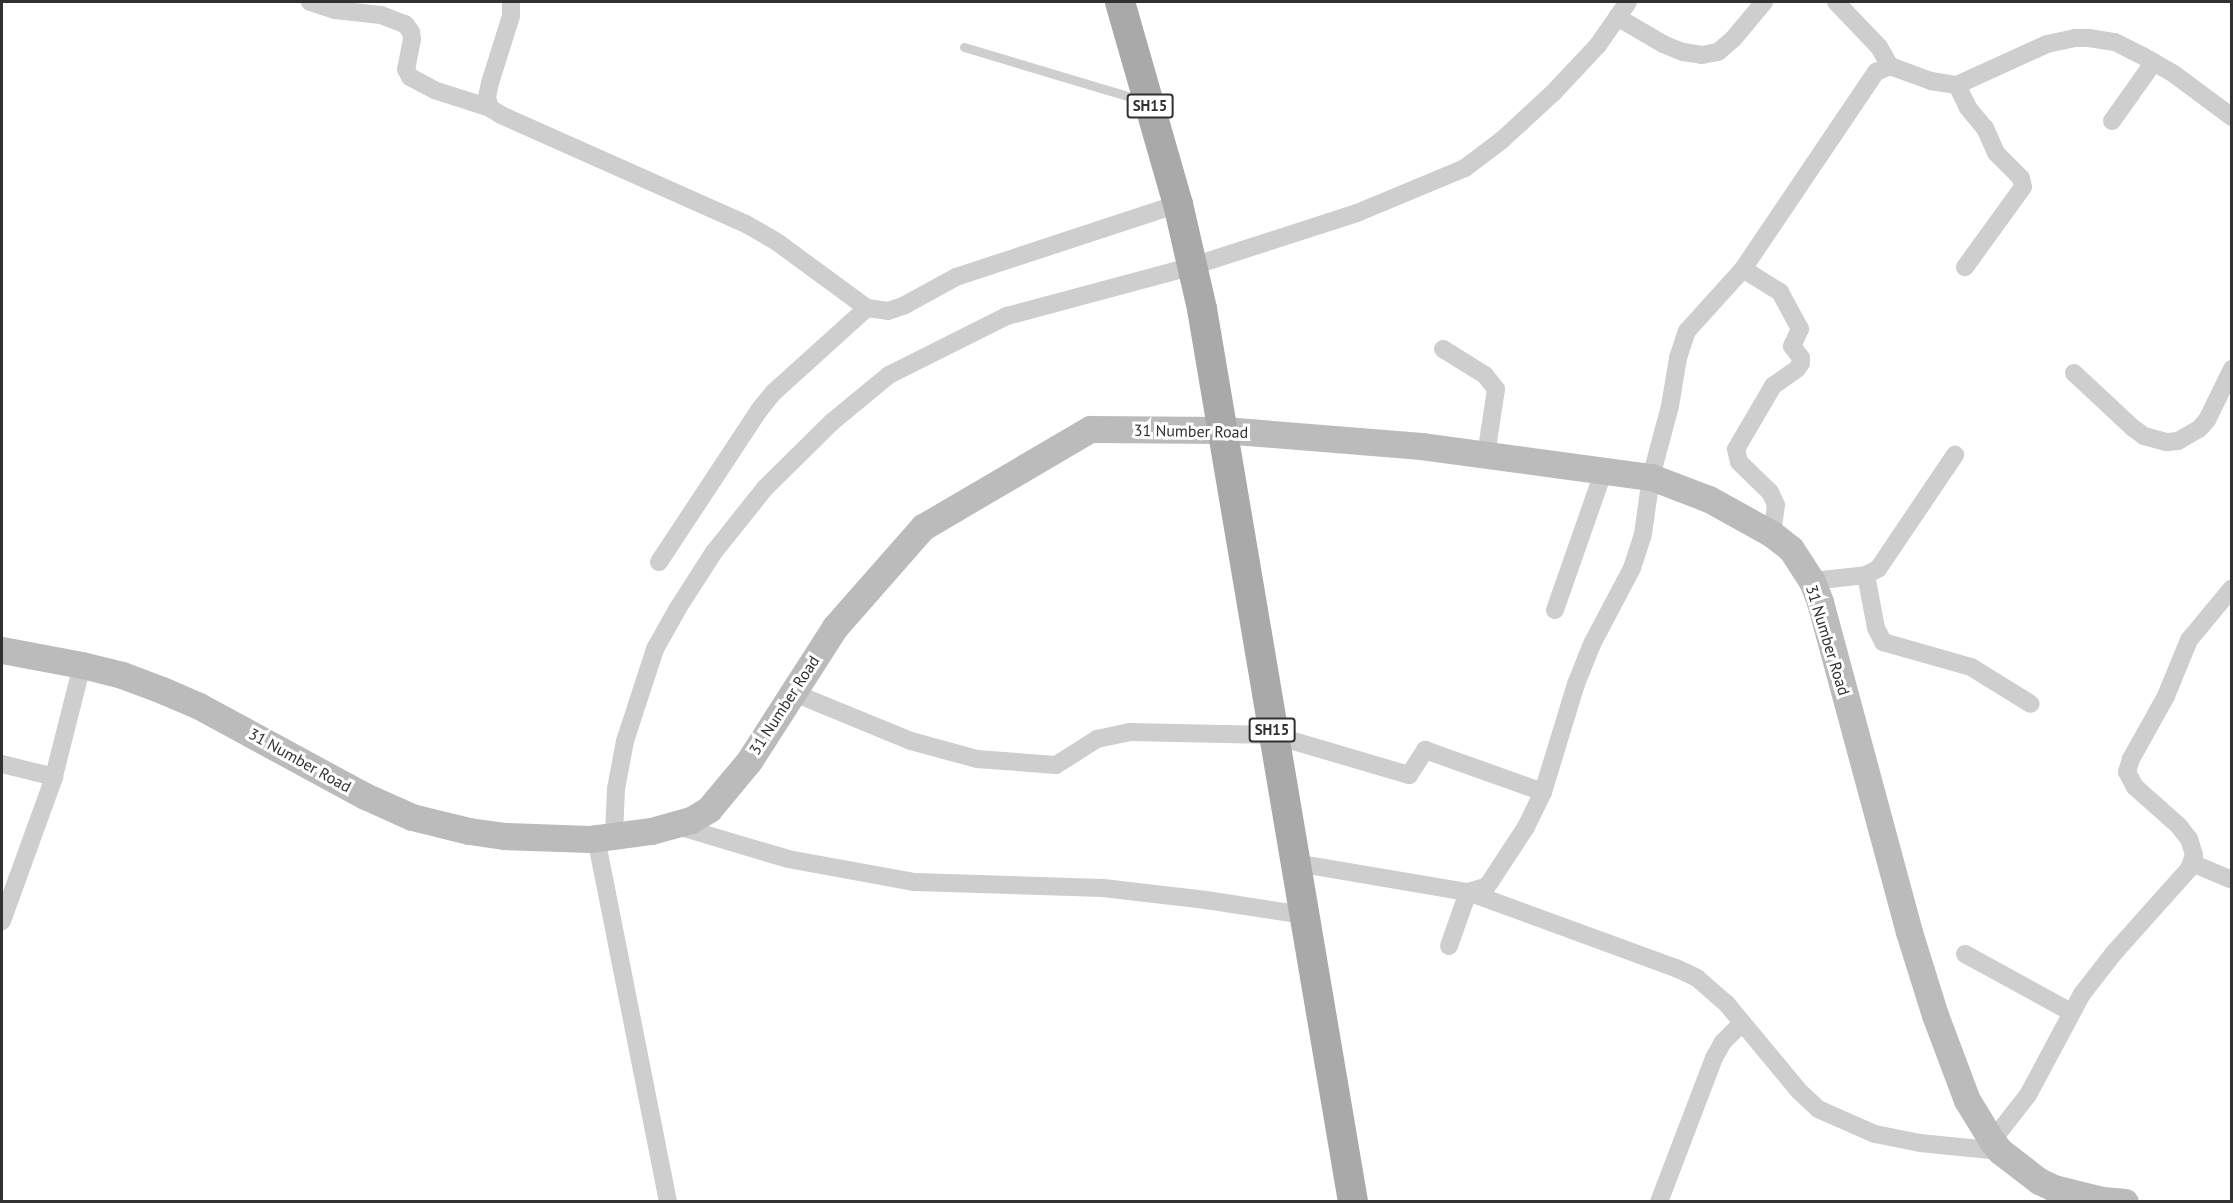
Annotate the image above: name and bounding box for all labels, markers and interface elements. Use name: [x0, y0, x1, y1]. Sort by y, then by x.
road number: SH15: [1126, 94, 1174, 118]
street label: 31 Number Road: [1134, 420, 1248, 442]
street label: 31 Number Road: [1802, 582, 1854, 698]
street label: 31 Number Road: [745, 652, 823, 758]
road number: SH15: [1248, 718, 1296, 742]
street label: 31 Number Road: [245, 724, 355, 796]

